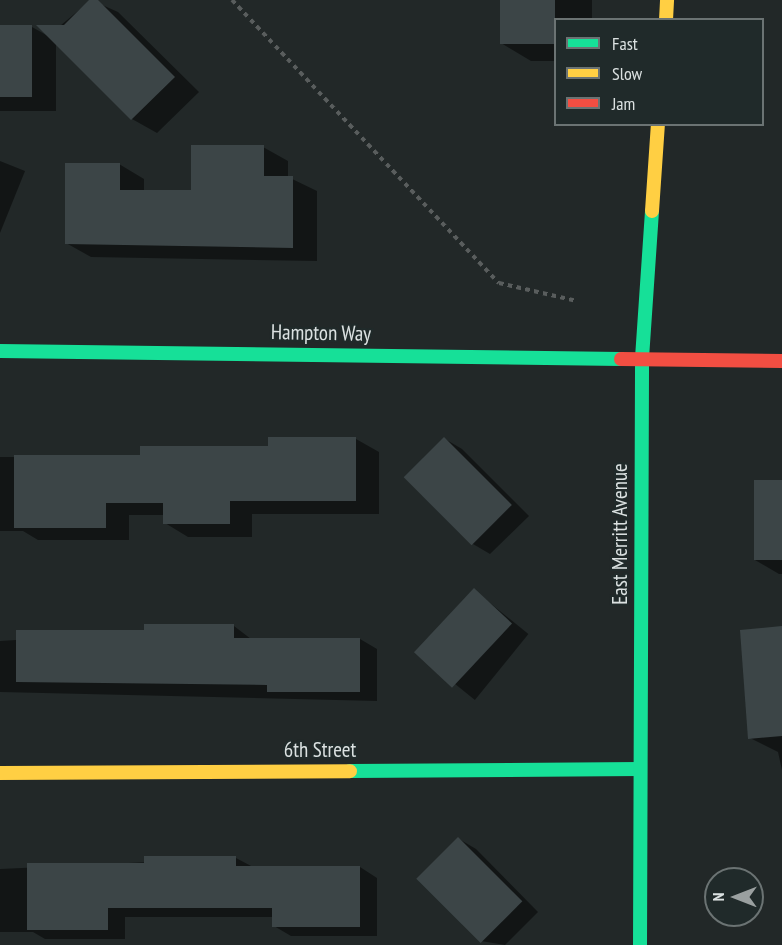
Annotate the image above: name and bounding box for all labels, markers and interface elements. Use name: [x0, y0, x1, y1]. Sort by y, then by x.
legend: [554, 18, 764, 126]
text: Fast: [612, 32, 638, 55]
text: Slow: [612, 62, 642, 85]
text: Jam: [612, 92, 635, 115]
street label: Hampton Way: [271, 320, 371, 346]
street label: East Merritt Avenue: [607, 463, 633, 605]
street label: 6th Street: [284, 737, 356, 763]
north arrow: [704, 867, 764, 927]
text: N: [708, 893, 728, 901]

